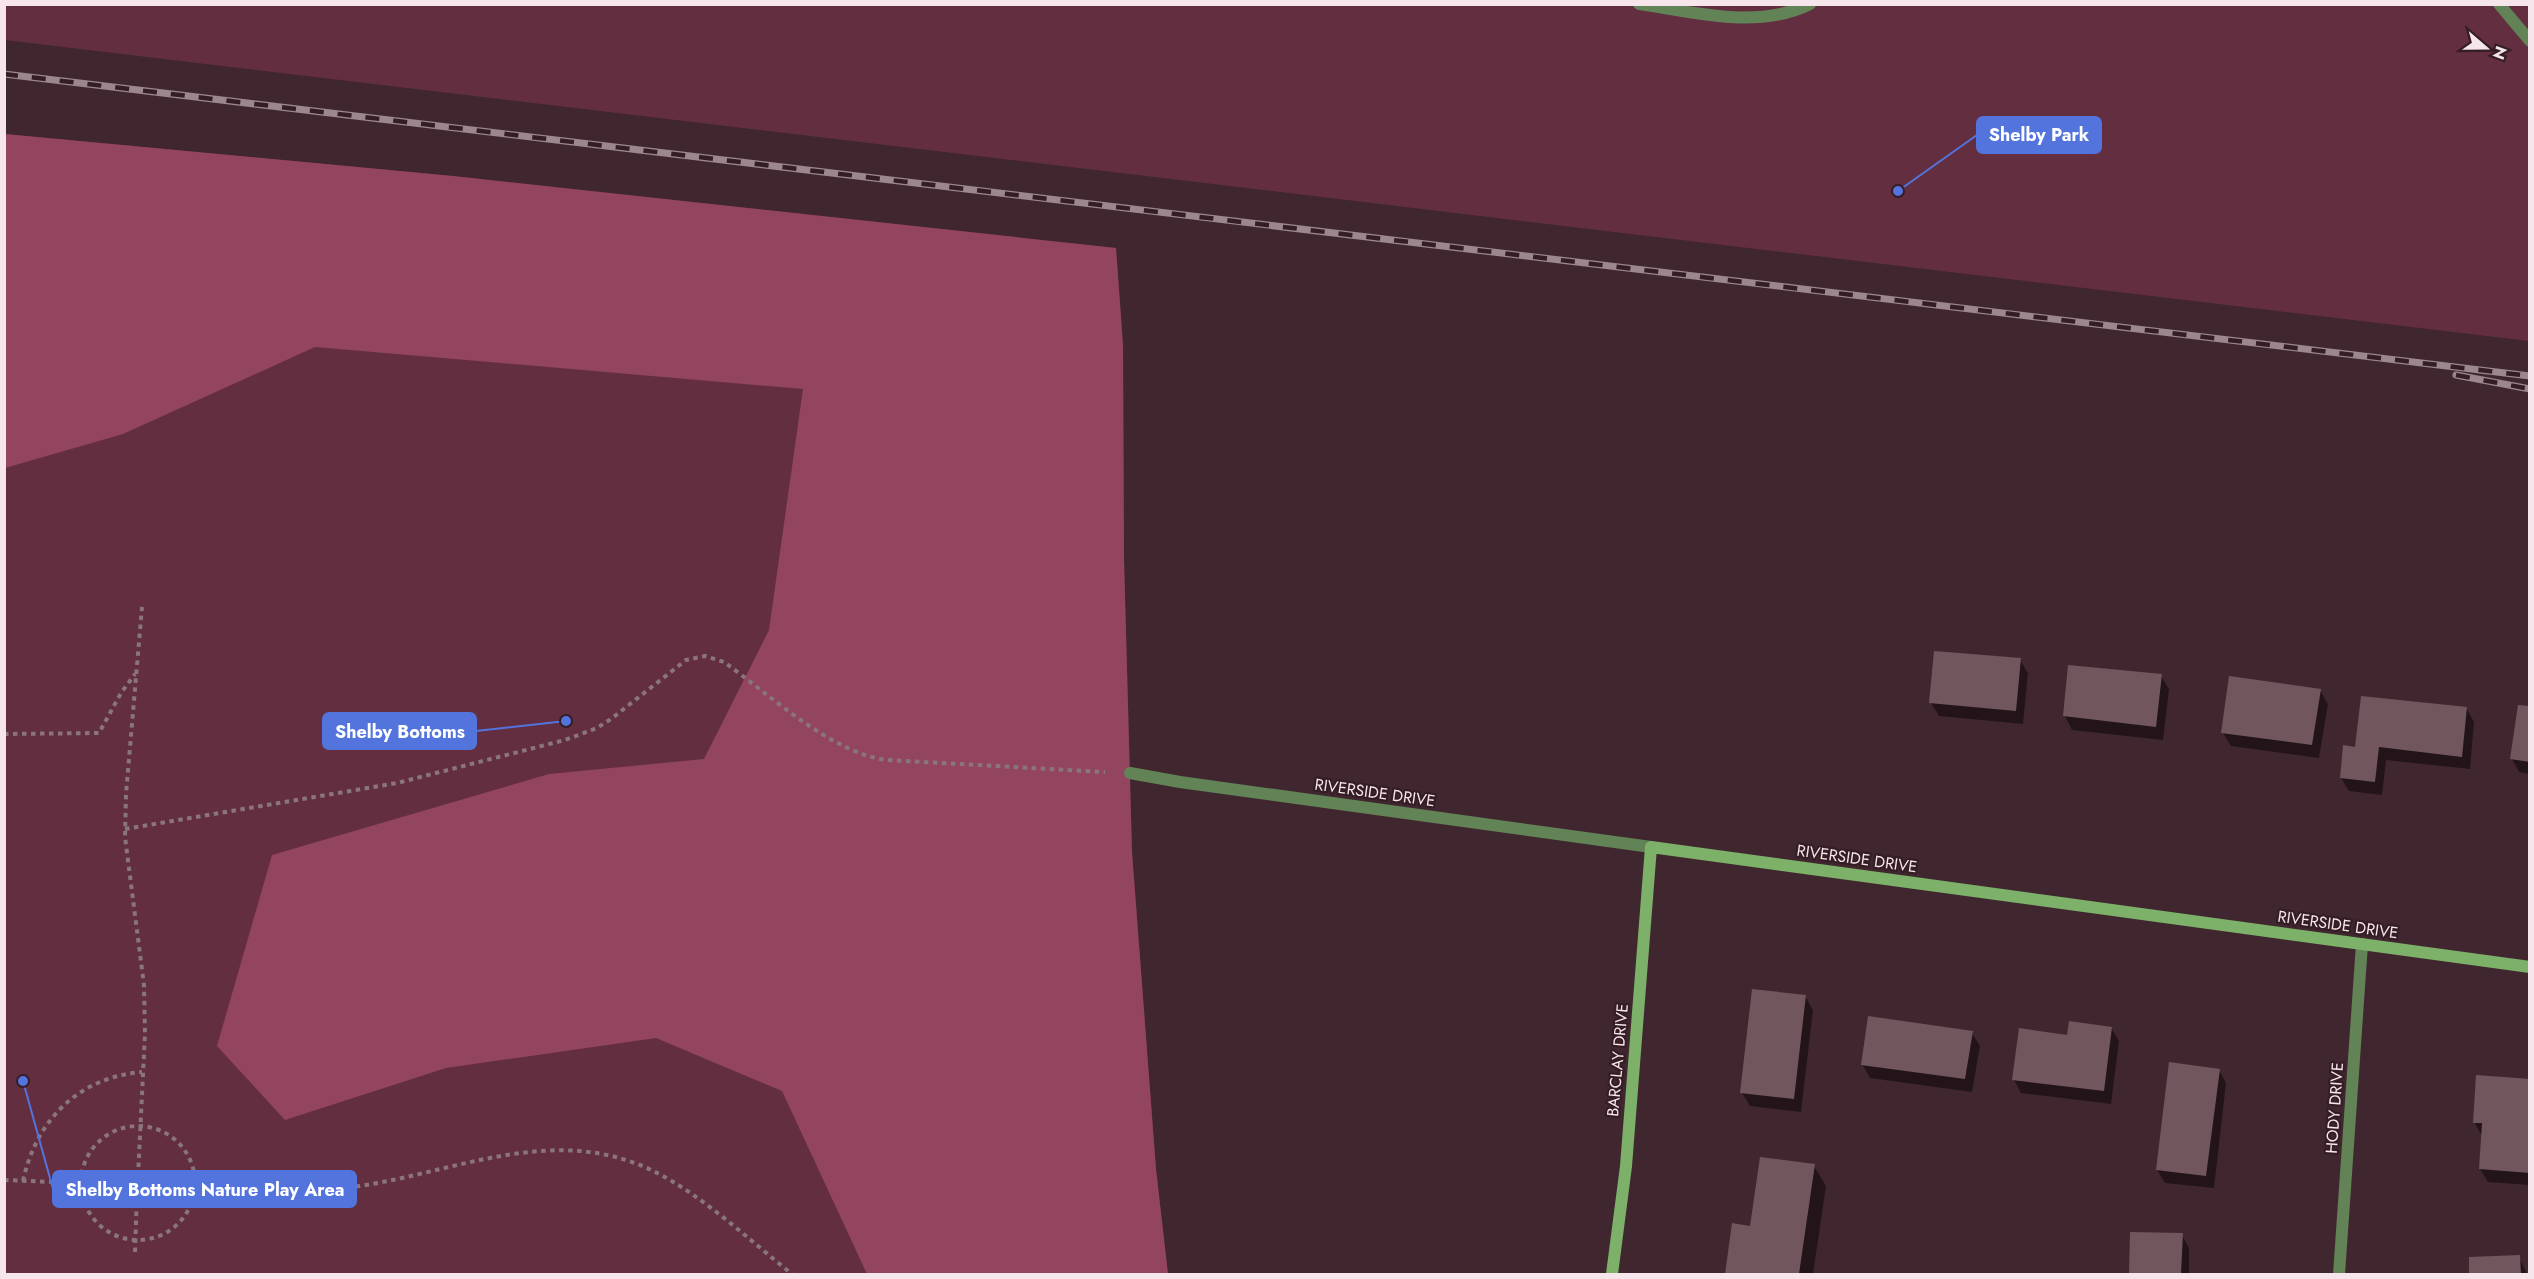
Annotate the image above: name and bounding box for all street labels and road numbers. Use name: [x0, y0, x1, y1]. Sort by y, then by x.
street label: RIVERSIDE DRIVE: [1313, 773, 1437, 812]
street label: RIVERSIDE DRIVE: [1795, 839, 1919, 878]
street label: RIVERSIDE DRIVE: [2276, 905, 2400, 944]
street label: BARCLAY DRIVE: [1601, 1003, 1634, 1117]
street label: HODY DRIVE: [2320, 1062, 2349, 1154]

